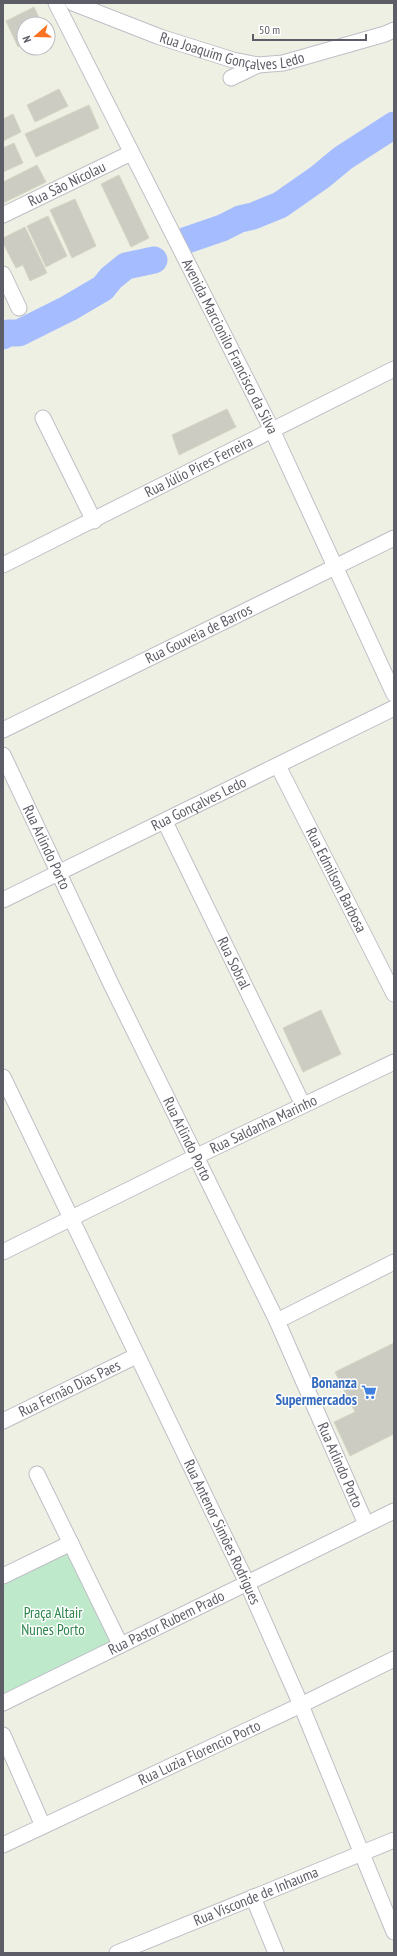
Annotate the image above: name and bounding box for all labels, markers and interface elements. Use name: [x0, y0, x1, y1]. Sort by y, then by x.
north arrow: [16, 16, 56, 56]
scale bar: [253, 16, 366, 42]
text: 50 m: [259, 22, 280, 37]
street label: Rua Joaquim Gonçalves Ledo: [158, 28, 306, 74]
text: N: [19, 34, 34, 45]
street label: Rua São Nicolau: [25, 157, 109, 210]
street label: Avenida Marcionilo Francisco da Silva: [178, 255, 283, 437]
street label: Rua Júlio Pires Ferreira: [141, 431, 256, 501]
street label: Rua Gouveia de Barros: [142, 599, 255, 668]
street label: Rua Gonçalves Ledo: [148, 772, 249, 835]
street label: Rua Arlindo Porto: [19, 802, 75, 892]
street label: Rua Edmilson Barbosa: [302, 824, 371, 935]
street label: Rua Sobral: [213, 934, 255, 993]
street label: Rua Saldanha Marinho: [207, 1090, 320, 1158]
street label: Rua Arlindo Porto: [159, 1094, 216, 1184]
street label: Rua Fernão Dias Paes: [15, 1355, 123, 1421]
place label: Bonanza Supermercados: [275, 1373, 357, 1409]
supermarket icon: Bonanza Supermercados: [360, 1383, 378, 1401]
street label: Rua Arlindo Porto: [314, 1419, 368, 1510]
street label: Rua Antenor Simões Rodrigues: [180, 1456, 265, 1607]
street label: Rua Pastor Rubem Prado: [105, 1586, 227, 1659]
park label: Praça Altair Nunes Porto: [21, 1603, 85, 1639]
street label: Rua Luzia Florencio Porto: [135, 1716, 263, 1789]
street label: Rua Visconde de Inhauma: [191, 1862, 321, 1930]

